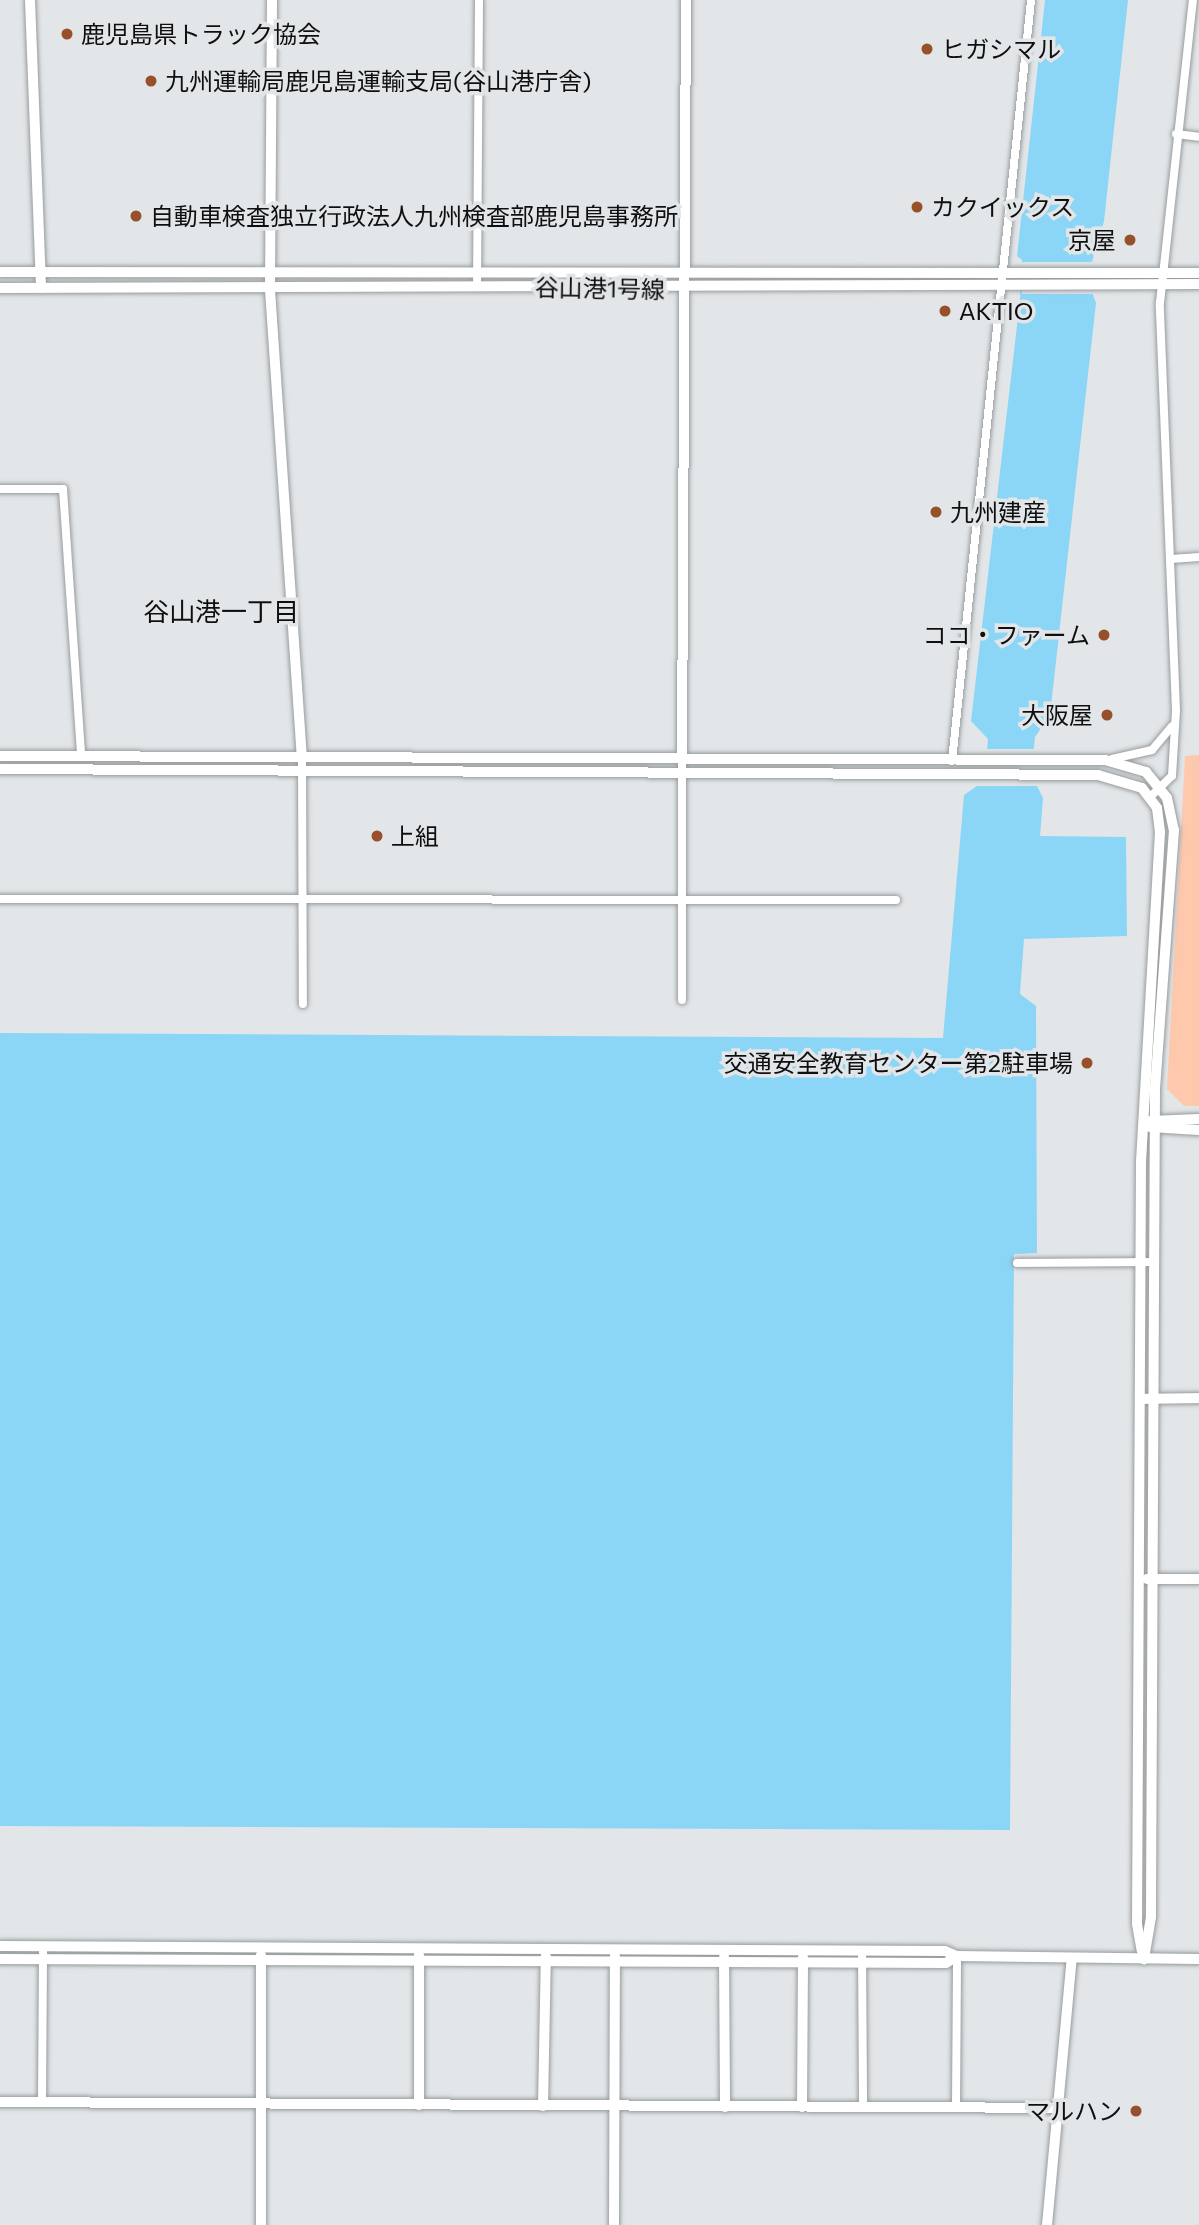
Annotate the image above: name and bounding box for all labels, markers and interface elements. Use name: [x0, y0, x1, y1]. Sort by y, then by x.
place label: 鹿児島県トラック協会: [81, 20, 321, 48]
marker: 鹿児島県トラック協会: [59, 26, 75, 42]
place label: ヒガシマル: [941, 35, 1061, 63]
marker: ヒガシマル: [919, 41, 935, 57]
place label: 九州運輸局鹿児島運輸支局(谷山港庁舎): [165, 67, 591, 95]
marker: 九州運輸局鹿児島運輸支局(谷山港庁舎): [143, 73, 159, 89]
place label: カクイックス: [931, 193, 1075, 221]
marker: カクイックス: [909, 199, 925, 215]
place label: 自動車検査独立行政法人九州検査部鹿児島事務所: [150, 202, 678, 230]
marker: 自動車検査独立行政法人九州検査部鹿児島事務所: [128, 208, 144, 224]
place label: 京屋: [1068, 226, 1116, 254]
marker: 京屋: [1122, 232, 1138, 248]
street label: 谷山港1号線: [535, 272, 665, 304]
place label: AKTIO: [959, 297, 1033, 325]
marker: AKTIO: [937, 303, 953, 319]
place label: 九州建産: [950, 498, 1046, 526]
marker: 九州建産: [928, 504, 944, 520]
district label: 谷山港一丁目: [143, 595, 299, 627]
place label: ココ・ファーム: [922, 621, 1090, 649]
marker: ココ・ファーム: [1096, 627, 1112, 643]
place label: 大阪屋: [1021, 701, 1093, 729]
marker: 大阪屋: [1099, 707, 1115, 723]
place label: 上組: [391, 822, 439, 850]
marker: 上組: [369, 828, 385, 844]
place label: 交通安全教育センター第2駐車場: [724, 1049, 1073, 1077]
marker: 交通安全教育センター第2駐車場: [1079, 1055, 1095, 1071]
place label: マルハン: [1026, 2097, 1122, 2125]
marker: マルハン: [1128, 2103, 1144, 2119]

